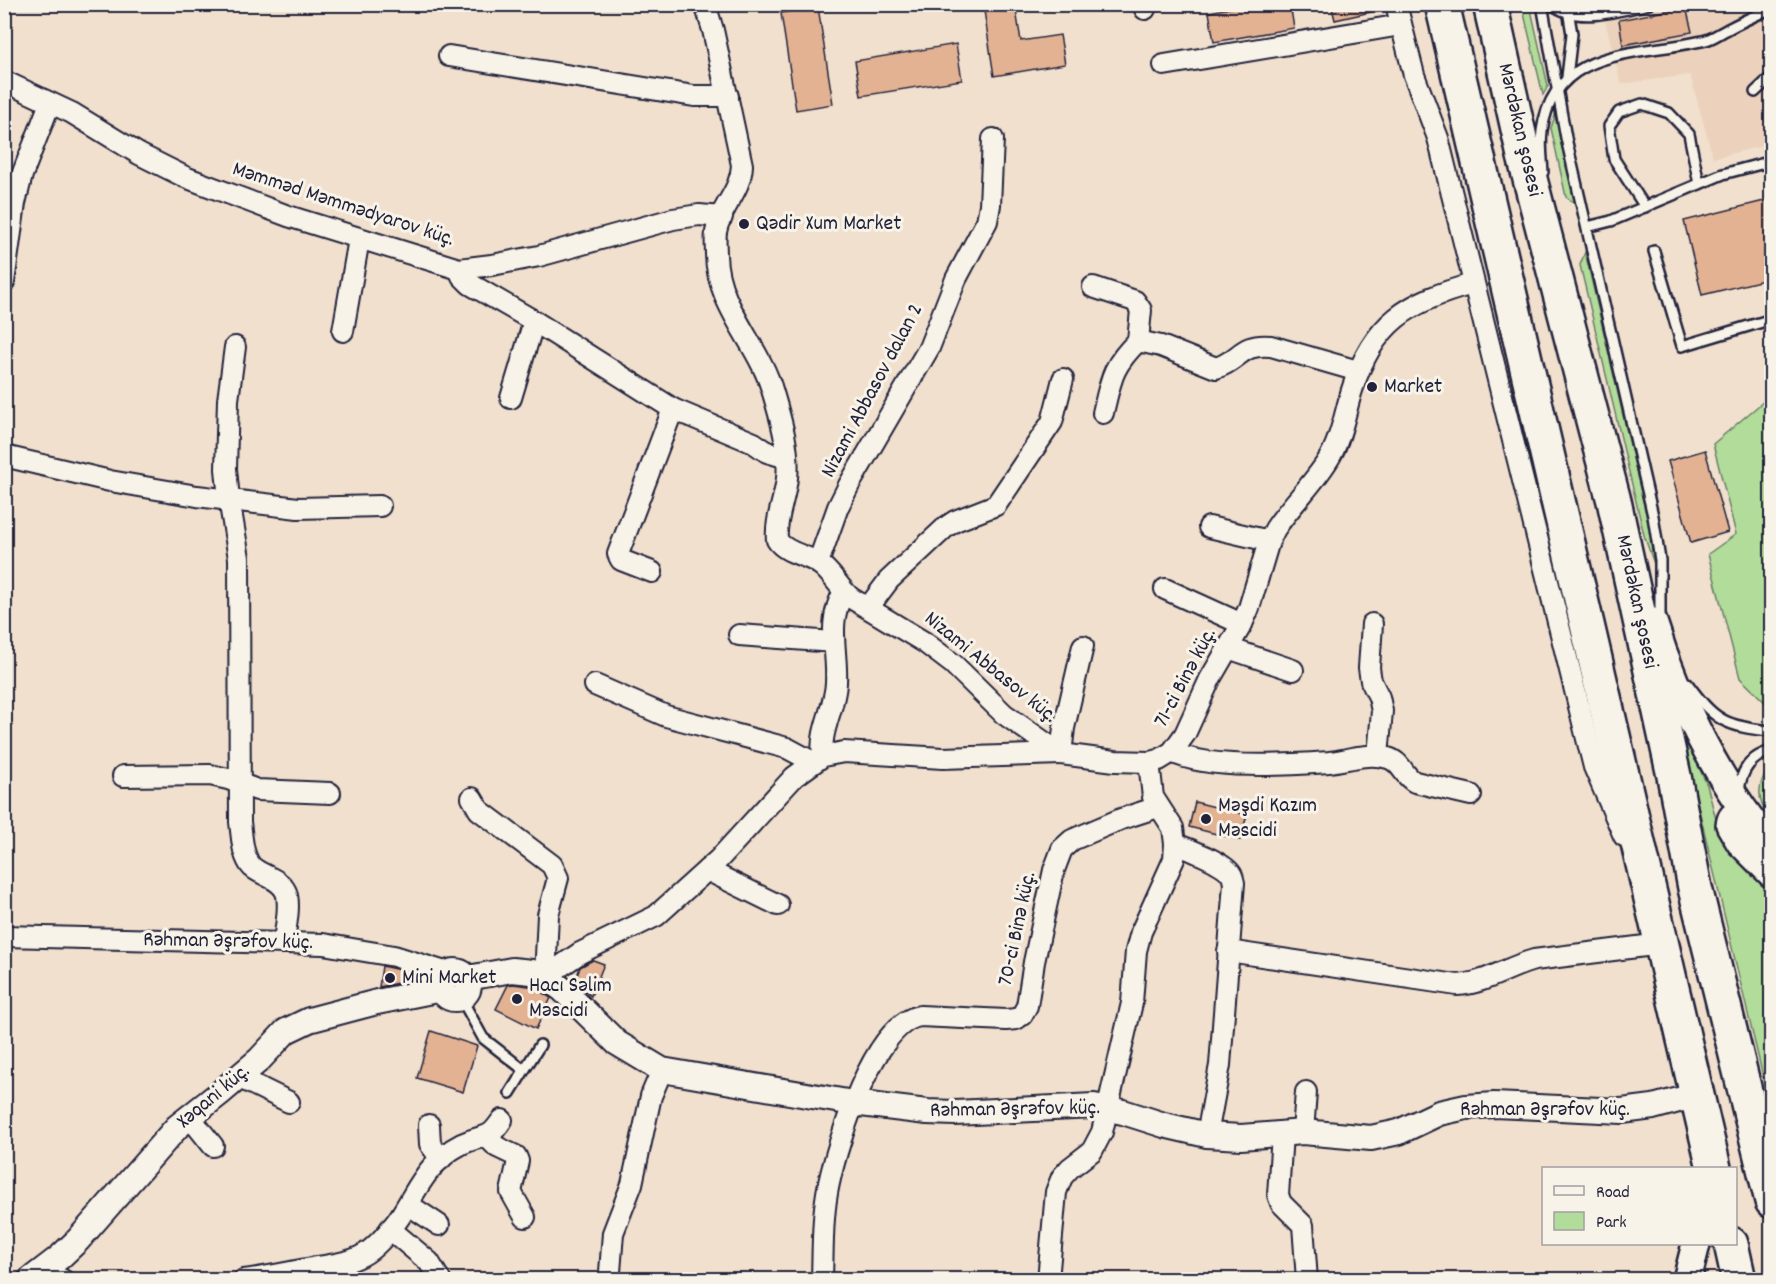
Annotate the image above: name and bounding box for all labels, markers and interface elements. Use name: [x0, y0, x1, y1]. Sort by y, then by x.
street label: Mərdəkan şosesi: [1489, 60, 1549, 200]
street label: Məmməd Məmmədyarov küç.: [228, 154, 458, 256]
place label: Qədir Xum Market: [756, 209, 901, 240]
marker: Qədir Xum Market: [737, 217, 751, 231]
street label: Nizami Abbasov dalan 2: [814, 298, 932, 484]
place label: Market: [1384, 372, 1442, 403]
marker: Market: [1365, 380, 1379, 394]
street label: Mərdəkan şosesi: [1607, 532, 1665, 672]
street label: Nizami Abbasov küç.: [917, 605, 1063, 731]
street label: 71-ci Binə küç.: [1147, 623, 1225, 733]
place label: Məşdi Kazım Məscidi: [1218, 791, 1317, 847]
marker: Məşdi Kazım Məscidi: [1199, 812, 1213, 826]
street label: 70-ci Binə küç.: [991, 869, 1045, 989]
street label: Rəhman Əşrəfov küç.: [143, 925, 313, 959]
place label: Mini Market: [402, 963, 496, 994]
marker: Mini Market: [383, 971, 397, 985]
place label: Hacı Səlim Məscidi: [529, 971, 612, 1027]
marker: Hacı Səlim Məscidi: [510, 992, 524, 1006]
street label: Xəqani küç.: [171, 1057, 257, 1137]
street label: Rəhman Əşrəfov küç.: [930, 1093, 1100, 1127]
street label: Rəhman Əşrəfov küç.: [1460, 1095, 1630, 1126]
legend: [1542, 1167, 1737, 1245]
text: Road: [1596, 1181, 1630, 1206]
text: Park: [1596, 1211, 1627, 1236]

